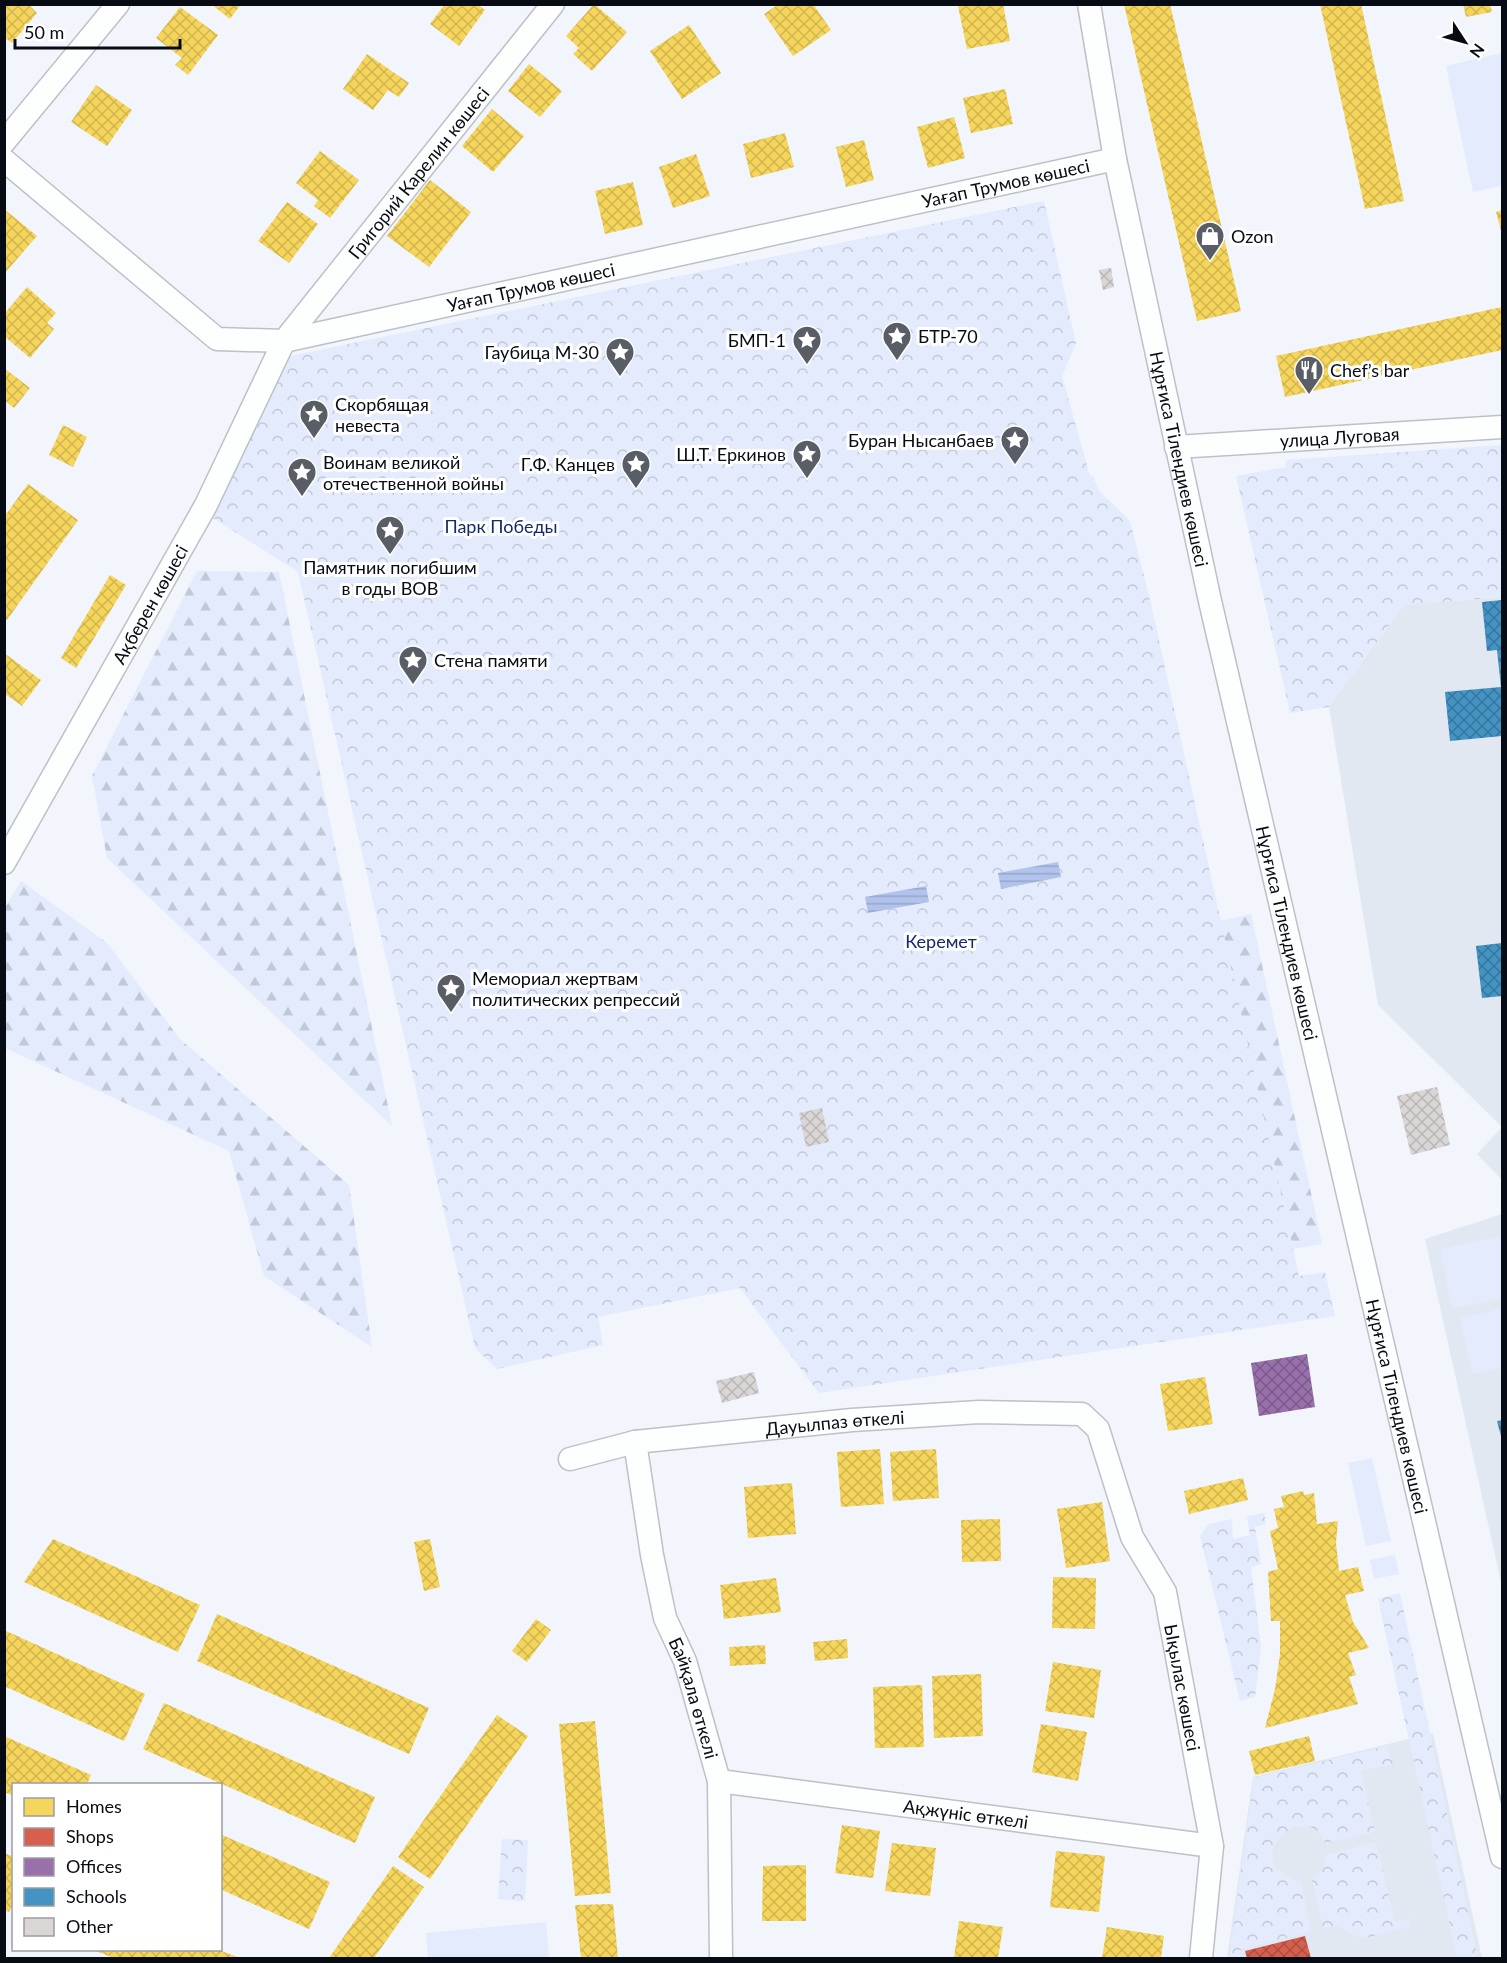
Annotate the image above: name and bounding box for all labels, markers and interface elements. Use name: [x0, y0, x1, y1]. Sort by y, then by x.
scale bar: [15, 12, 180, 50]
north arrow: [1435, 12, 1495, 72]
text: 50 m: [24, 21, 64, 43]
text: N: [1466, 41, 1489, 62]
street label: Григорий Карелин көшесі: [343, 82, 493, 263]
street label: Уағап Трумов көшесі: [920, 154, 1092, 212]
shop icon: Ozon: [1194, 220, 1226, 262]
place label: Ozon: [1231, 225, 1273, 247]
street label: Уағап Трумов көшесі: [445, 258, 617, 316]
place icon: БТР-70: [881, 320, 913, 362]
place icon: БМП-1: [791, 324, 823, 366]
place label: БТР-70: [918, 325, 978, 347]
place label: БМП-1: [728, 329, 786, 351]
place icon: Гаубица М-30: [604, 336, 636, 378]
place label: Гаубица М-30: [484, 341, 599, 363]
street label: Нұрғиса Тілендиев көшесі: [1146, 349, 1213, 569]
restaurant icon: Chef’s bar: [1293, 354, 1325, 396]
place label: Chef’s bar: [1330, 359, 1410, 381]
place label: Скорбящая невеста: [335, 393, 429, 436]
place icon: Скорбящая невеста: [298, 398, 330, 440]
street label: улица Луговая: [1279, 422, 1400, 452]
place icon: Буран Нысанбаев: [999, 424, 1031, 466]
place label: Буран Нысанбаев: [848, 429, 994, 451]
place icon: Ш.Т. Еркинов: [791, 438, 823, 480]
place label: Ш.Т. Еркинов: [676, 443, 786, 465]
place icon: Г.Ф. Канцев: [620, 448, 652, 490]
place label: Воинам великой отечественной войны: [323, 451, 504, 494]
place label: Г.Ф. Канцев: [521, 453, 615, 475]
place icon: Воинам великой отечественной войны: [286, 456, 318, 498]
place icon: Памятник погибшим в годы ВОВ: [374, 514, 406, 556]
park label: Парк Победы: [444, 515, 558, 537]
street label: Ақберен көшесі: [108, 541, 192, 668]
place label: Памятник погибшим в годы ВОВ: [303, 556, 477, 599]
place icon: Стена памяти: [397, 644, 429, 686]
place label: Стена памяти: [434, 649, 548, 671]
street label: Нұрғиса Тілендиев көшесі: [1252, 823, 1323, 1042]
park label: Керемет: [905, 930, 977, 952]
place label: Мемориал жертвам политических репрессий: [472, 967, 680, 1010]
place icon: Мемориал жертвам политических репрессий: [435, 972, 467, 1014]
street label: Нұрғиса Тілендиев көшесі: [1362, 1297, 1433, 1516]
street label: Дауылпаз өткелі: [764, 1406, 905, 1440]
street label: Ықылас көшесі: [1160, 1622, 1205, 1753]
street label: Байқала өткелі: [664, 1634, 723, 1761]
legend: [12, 1783, 222, 1951]
street label: Ақжүніс өткелі: [902, 1794, 1030, 1833]
text: Homes: [66, 1795, 122, 1817]
text: Shops: [66, 1825, 114, 1847]
text: Offices: [66, 1855, 122, 1877]
text: Schools: [66, 1885, 127, 1907]
text: Other: [66, 1915, 113, 1937]

